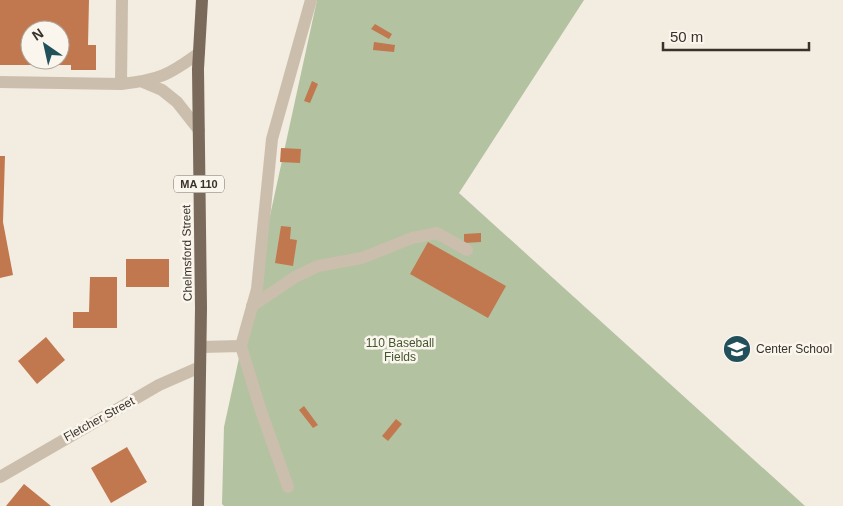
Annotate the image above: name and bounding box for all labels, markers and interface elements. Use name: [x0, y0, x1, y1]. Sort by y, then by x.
north arrow: [20, 20, 70, 70]
scale bar: [663, 20, 809, 52]
text: N: [29, 25, 46, 44]
text: 50 m: [670, 28, 703, 45]
road number: MA 110: [174, 175, 224, 192]
street label: Chelmsford Street: [179, 204, 195, 301]
school or university icon: Center School: [722, 334, 752, 364]
park label: 110 Baseball Fields: [366, 336, 434, 364]
place label: Center School: [756, 342, 832, 356]
street label: Fletcher Street: [61, 393, 137, 444]

